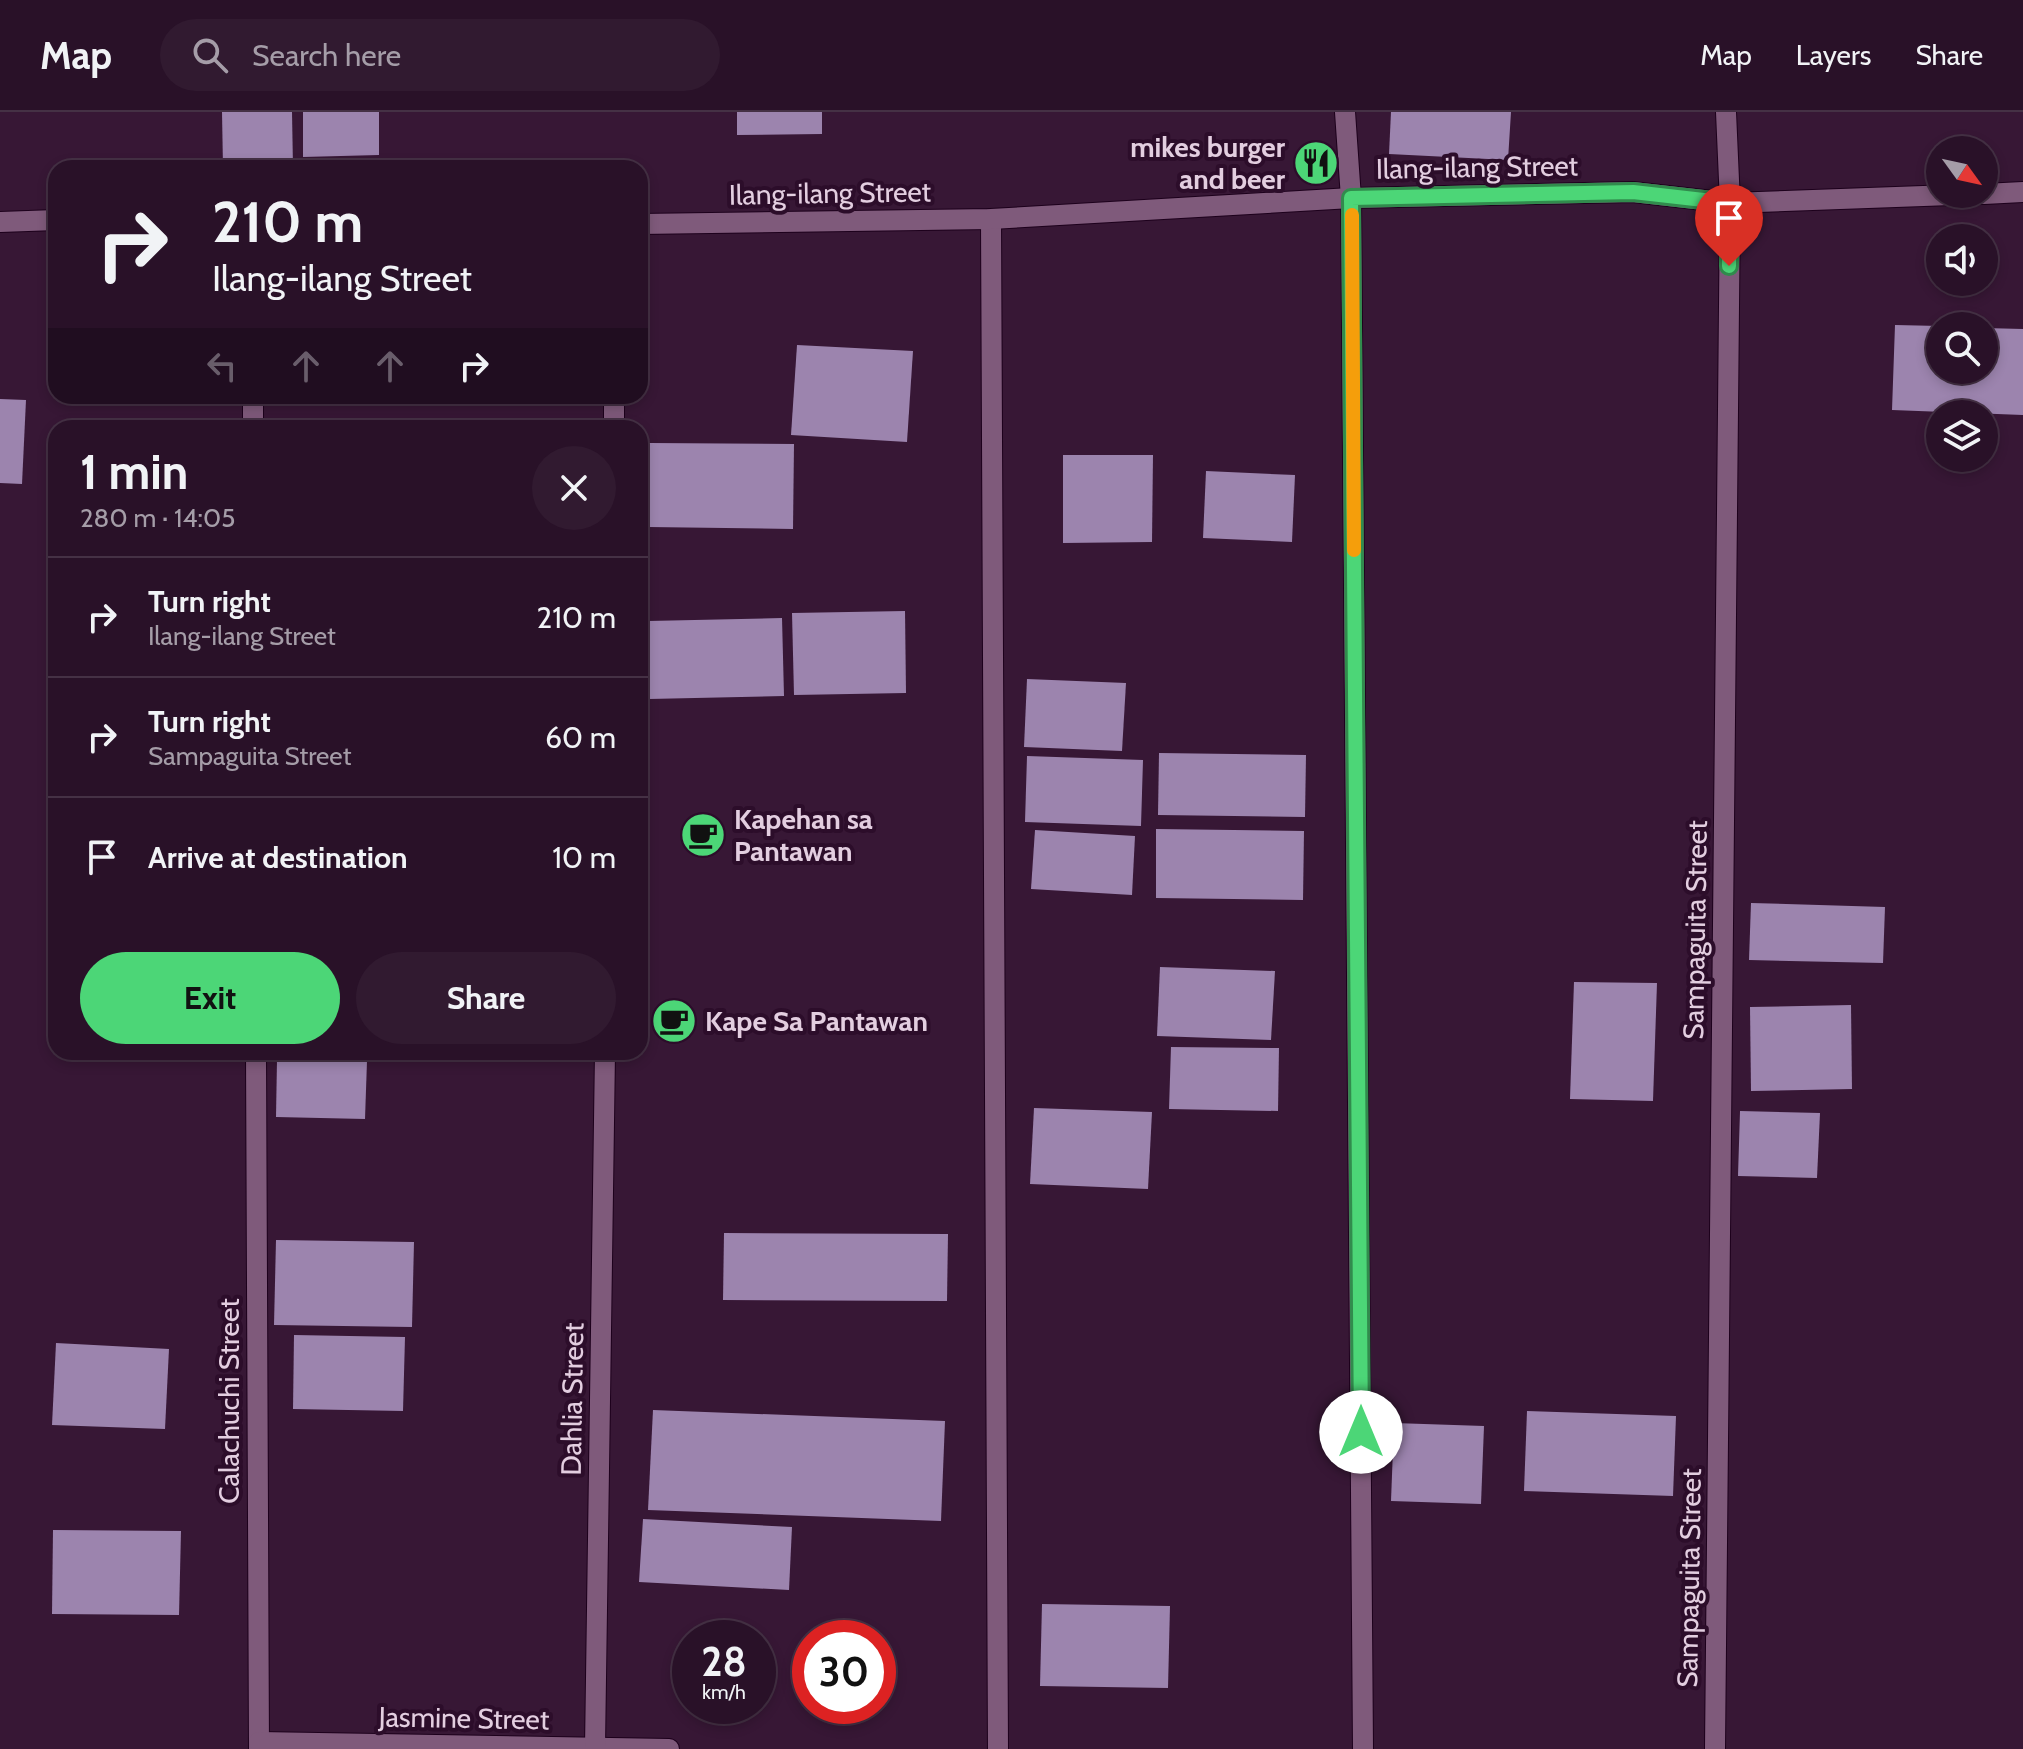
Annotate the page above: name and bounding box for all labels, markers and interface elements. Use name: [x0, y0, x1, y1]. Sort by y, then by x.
search box: [160, 19, 720, 91]
text: Map: [40, 32, 112, 79]
icon: search: [188, 33, 232, 77]
text: Search here: [252, 37, 401, 74]
text: Map: [1700, 38, 1752, 72]
text: Layers: [1796, 38, 1871, 72]
text: Share: [1915, 38, 1983, 72]
place label: mikes burger and beer: [1130, 130, 1286, 196]
north arrow: [1926, 136, 1998, 208]
map controls: [1926, 136, 1998, 472]
restaurant icon: mikes burger and beer: [1292, 139, 1340, 187]
street label: Ilang-ilang Street: [1376, 148, 1578, 186]
street label: Ilang-ilang Street: [729, 174, 931, 212]
pin: [1695, 184, 1763, 266]
text: 210 m: [212, 188, 363, 256]
icon: right: [80, 192, 184, 296]
icon: arrive: [1707, 196, 1751, 240]
button: sound: [1926, 224, 1998, 296]
text: Ilang-ilang Street: [212, 256, 472, 300]
button: search: [1926, 312, 1998, 384]
icon: left: [200, 344, 244, 388]
icon: ahead: [284, 344, 328, 388]
icon: ahead: [368, 344, 412, 388]
icon: right: [452, 344, 496, 388]
button: layers: [1926, 400, 1998, 472]
text: 1 min: [80, 443, 188, 501]
button: close: [532, 446, 616, 530]
text: 280 m · 14:05: [80, 502, 235, 534]
text: Turn right: [148, 583, 271, 620]
icon: right: [80, 595, 124, 639]
text: 210 m: [536, 599, 616, 636]
text: Ilang-ilang Street: [148, 620, 336, 652]
text: Turn right: [148, 703, 271, 740]
icon: right: [80, 715, 124, 759]
text: 60 m: [545, 719, 616, 756]
text: Sampaguita Street: [148, 740, 351, 772]
place label: Kapehan sa Pantawan: [734, 802, 873, 868]
cafe icon: Kapehan sa Pantawan: [679, 811, 727, 859]
street label: Sampaguita Street: [1676, 820, 1714, 1040]
icon: arrive: [80, 835, 124, 879]
text: Arrive at destination: [148, 839, 408, 876]
text: 10 m: [552, 839, 616, 876]
button: Exit: [80, 952, 340, 1044]
button: Share: [356, 952, 616, 1044]
cafe icon: Kape Sa Pantawan: [650, 997, 698, 1045]
place label: Kape Sa Pantawan: [705, 1004, 928, 1038]
street label: Calachuchi Street: [212, 1298, 246, 1504]
street label: Dahlia Street: [554, 1322, 590, 1476]
position arrow: [1319, 1390, 1403, 1474]
street label: Sampaguita Street: [1670, 1468, 1708, 1688]
speed limit sign: 30: [792, 1620, 896, 1724]
text: 28: [701, 1637, 747, 1686]
text: km/h: [702, 1680, 746, 1704]
street label: Jasmine Street: [377, 1699, 550, 1736]

